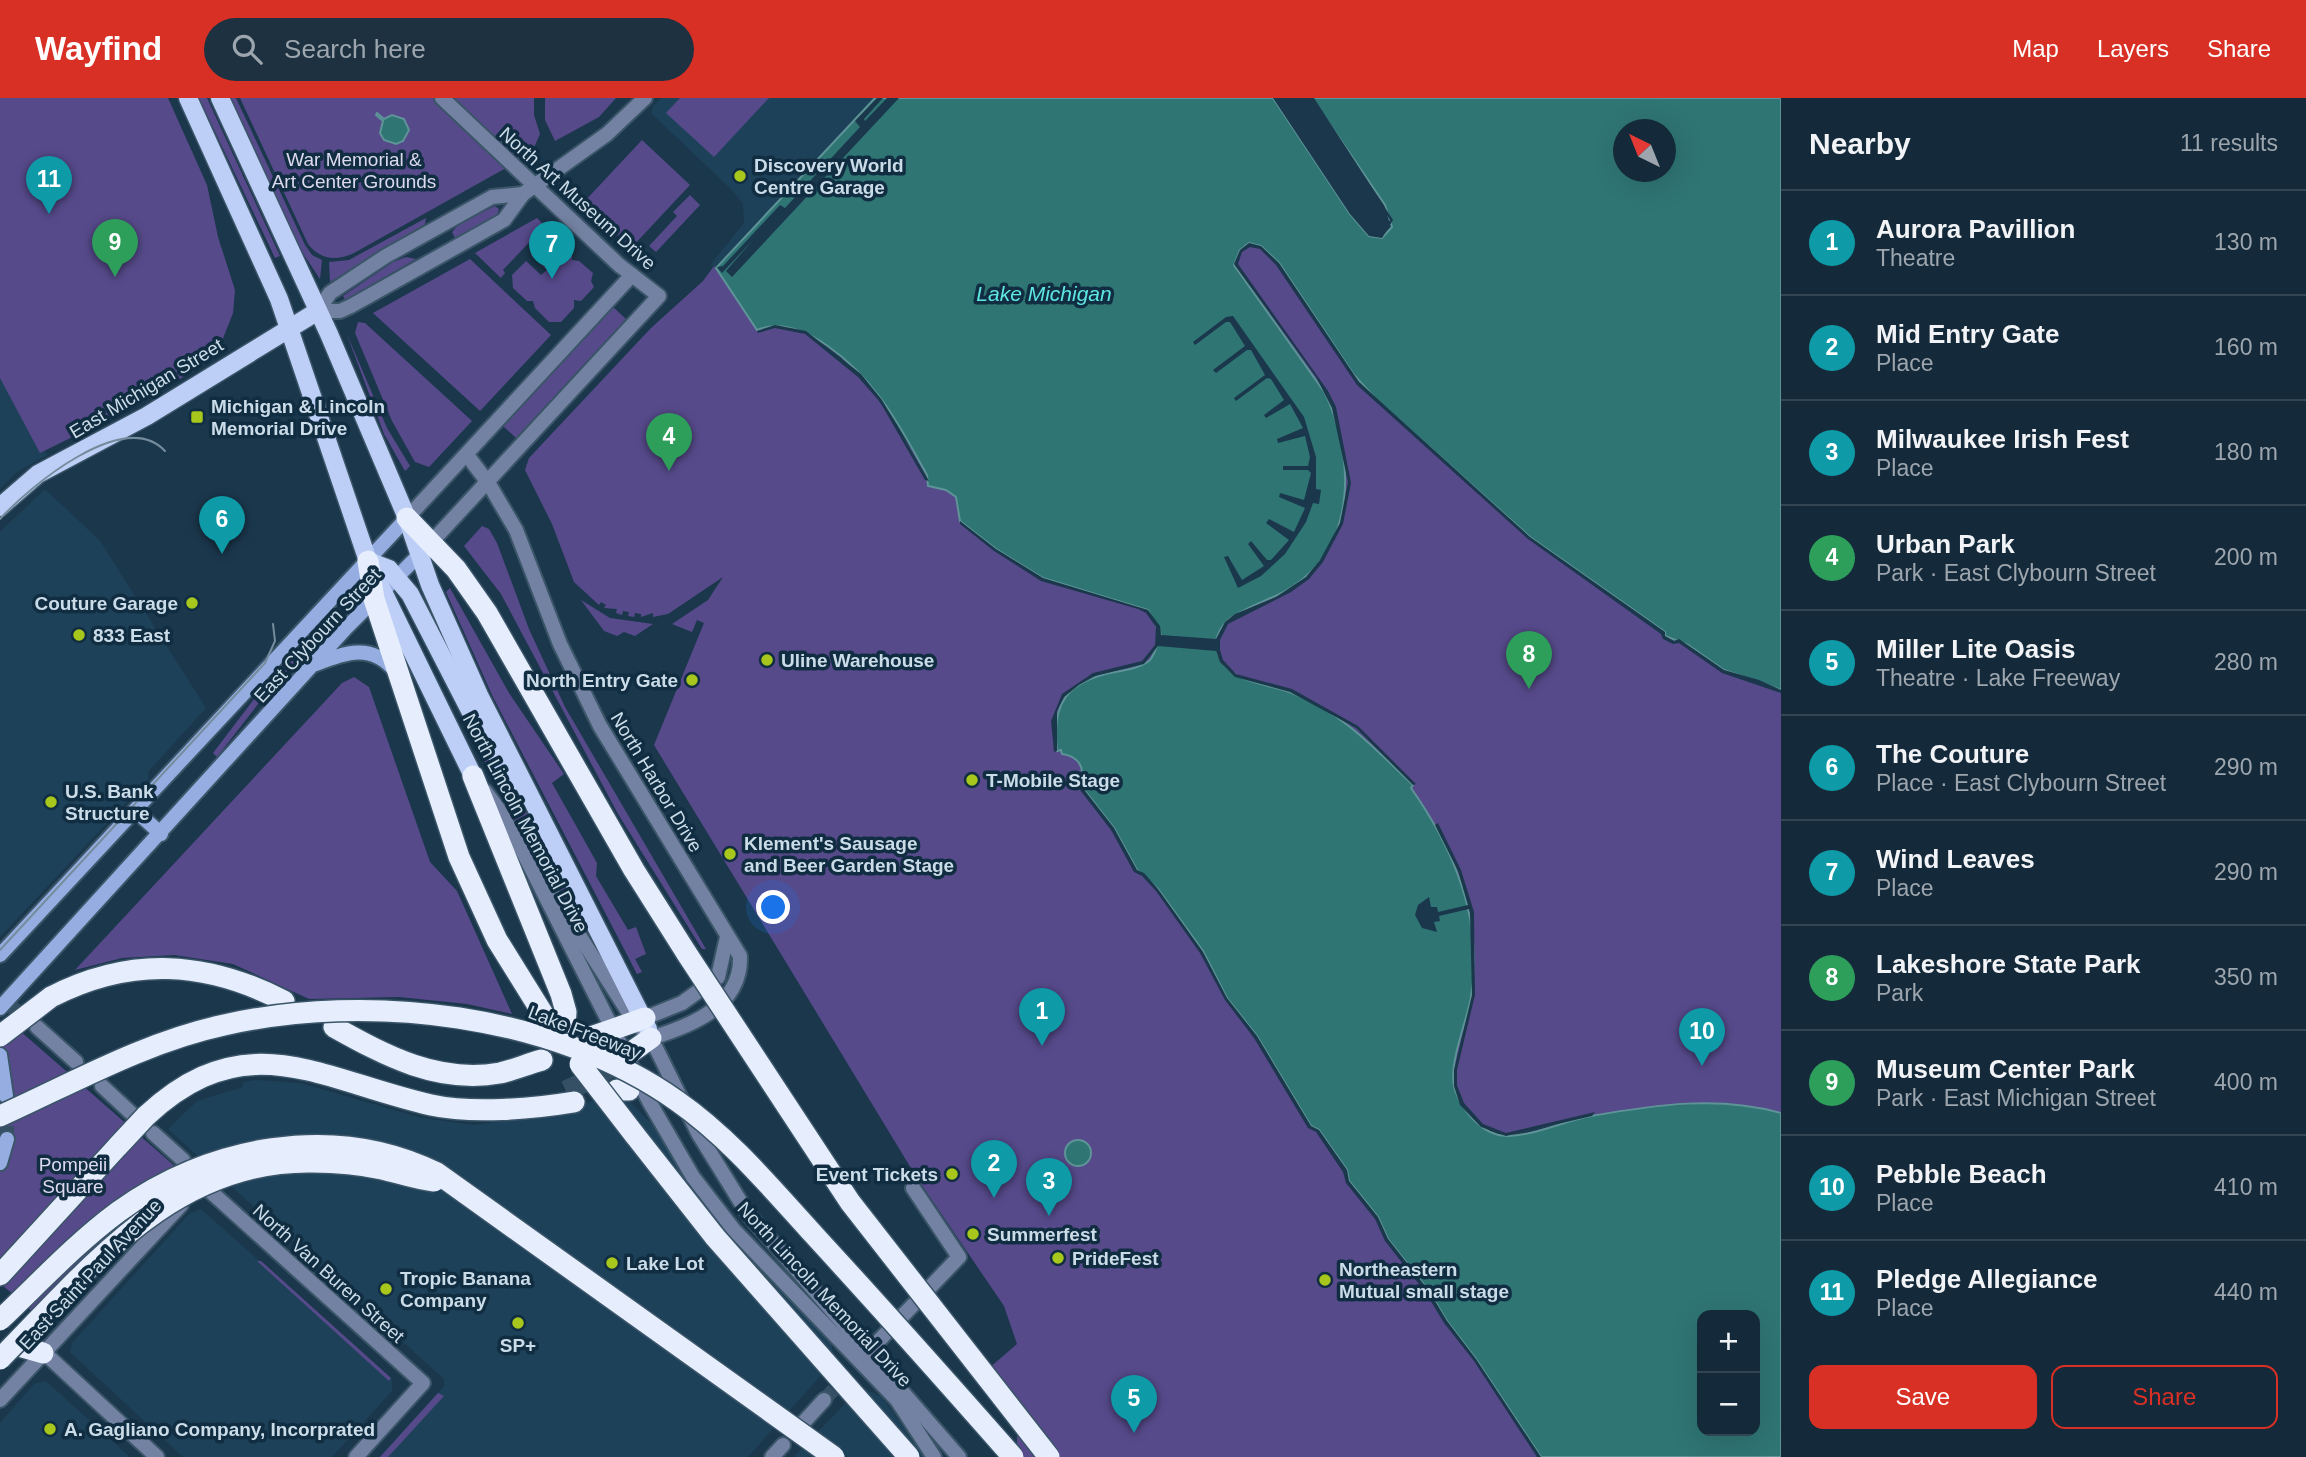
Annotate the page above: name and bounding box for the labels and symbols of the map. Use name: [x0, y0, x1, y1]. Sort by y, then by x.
north arrow: [1613, 119, 1676, 182]
street label: North Art Museum Drive: [495, 123, 660, 274]
park label: War Memorial & Art Center Grounds: [272, 149, 436, 192]
place label: Discovery World Centre Garage: [754, 155, 904, 198]
pin: 11: [26, 156, 72, 214]
marker: Discovery World Centre Garage: [732, 168, 748, 184]
pin: 9: [92, 219, 138, 277]
pin: 7: [529, 221, 575, 279]
water label: Lake Michigan: [976, 282, 1112, 305]
street label: East Michigan Street: [66, 334, 227, 443]
place label: Michigan & Lincoln Memorial Drive: [211, 396, 385, 439]
marker: Michigan & Lincoln Memorial Drive: [189, 409, 205, 425]
pin: 4: [646, 413, 692, 471]
pin: 6: [199, 496, 245, 554]
street label: East Clybourn Street: [250, 564, 385, 707]
place label: Couture Garage: [34, 593, 178, 614]
marker: Couture Garage: [184, 595, 200, 611]
place label: 833 East: [93, 625, 171, 646]
marker: 833 East: [71, 627, 87, 643]
pin: 8: [1506, 631, 1552, 689]
place label: Uline Warehouse: [781, 650, 934, 671]
marker: Uline Warehouse: [759, 652, 775, 668]
place label: North Entry Gate: [526, 670, 678, 691]
marker: North Entry Gate: [684, 672, 700, 688]
street label: North Harbor Drive: [607, 709, 707, 856]
street label: North Lincoln Memorial Drive: [459, 710, 592, 936]
place label: T-Mobile Stage: [986, 770, 1120, 791]
marker: T-Mobile Stage: [964, 772, 980, 788]
place label: U.S. Bank Structure: [65, 781, 154, 824]
marker: U.S. Bank Structure: [43, 794, 59, 810]
place label: Klement's Sausage and Beer Garden Stage: [744, 833, 954, 876]
marker: Klement's Sausage and Beer Garden Stage: [722, 846, 738, 862]
your location: [756, 890, 790, 924]
pin: 1: [1019, 988, 1065, 1046]
street label: Lake Freeway: [525, 1001, 645, 1064]
pin: 10: [1679, 1008, 1725, 1066]
pin: 2: [971, 1140, 1017, 1198]
park label: Pompeii Square: [39, 1154, 107, 1197]
pin: 3: [1026, 1158, 1072, 1216]
place label: Event Tickets: [816, 1164, 938, 1185]
marker: Event Tickets: [944, 1166, 960, 1182]
street label: East Saint Paul Avenue: [15, 1195, 166, 1354]
street label: North Lincoln Memorial Drive: [733, 1198, 916, 1391]
street label: North Van Buren Street: [249, 1200, 409, 1347]
place label: Summerfest: [987, 1224, 1097, 1245]
marker: Summerfest: [965, 1226, 981, 1242]
place label: PrideFest: [1072, 1248, 1159, 1269]
marker: PrideFest: [1050, 1250, 1066, 1266]
place label: Lake Lot: [626, 1253, 705, 1274]
marker: Lake Lot: [604, 1255, 620, 1271]
place label: Northeastern Mutual small stage: [1339, 1259, 1509, 1302]
place label: Tropic Banana Company: [400, 1268, 531, 1311]
marker: Northeastern Mutual small stage: [1317, 1272, 1333, 1288]
marker: Tropic Banana Company: [378, 1281, 394, 1297]
marker: SP+: [510, 1315, 526, 1331]
place label: SP+: [500, 1335, 536, 1356]
pin: 5: [1111, 1375, 1157, 1433]
place label: A. Gagliano Company, Incorprated: [64, 1419, 375, 1440]
marker: A. Gagliano Company, Incorprated: [42, 1421, 58, 1437]

